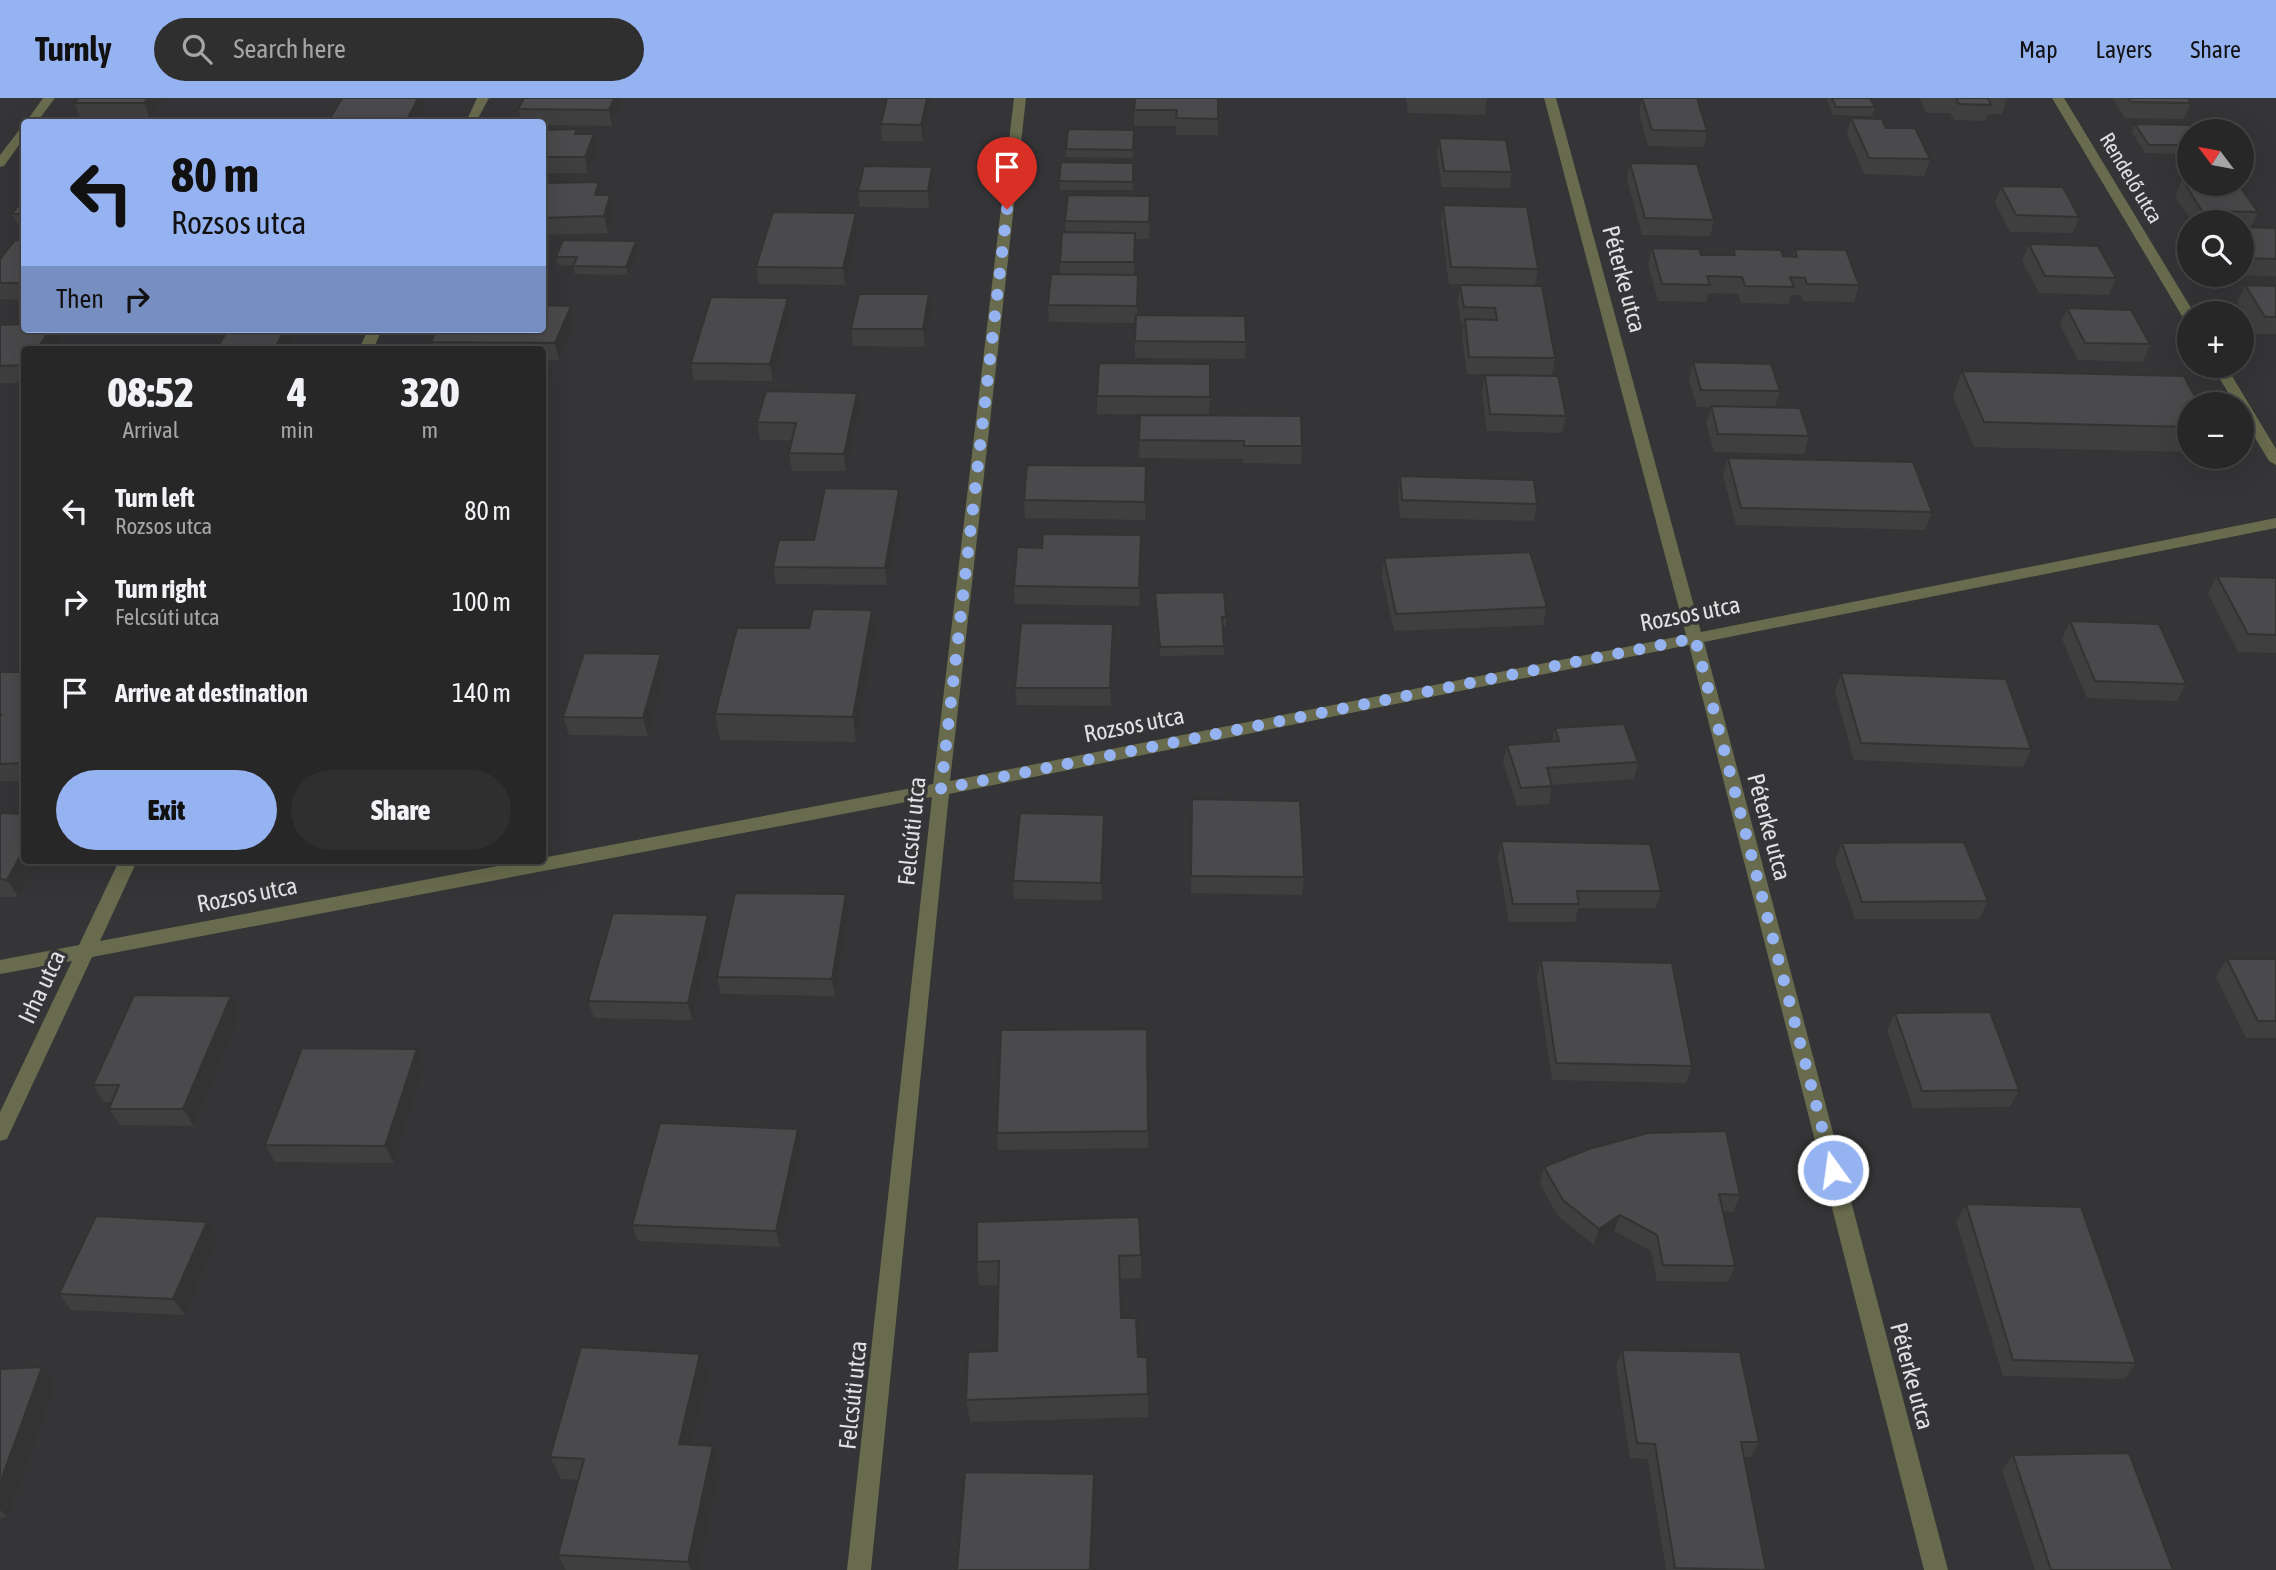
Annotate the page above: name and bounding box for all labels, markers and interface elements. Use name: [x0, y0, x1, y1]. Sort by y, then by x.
search box: [154, 18, 644, 81]
text: Turnly: [35, 30, 112, 68]
icon: search: [178, 30, 216, 68]
text: Search here: [234, 34, 346, 64]
text: Map: [2019, 36, 2058, 63]
text: Layers: [2096, 36, 2152, 63]
text: Share: [2190, 36, 2241, 63]
north arrow: [2177, 119, 2254, 196]
map controls: [2177, 119, 2254, 469]
street label: Rendelő utca: [2095, 128, 2168, 227]
pin: [977, 137, 1037, 209]
text: 80 m: [171, 146, 259, 202]
icon: left: [56, 147, 147, 238]
icon: arrive: [988, 148, 1026, 186]
text: Rozsos utca: [171, 204, 306, 241]
button: search: [2177, 210, 2254, 287]
street label: Péterke utca: [1597, 222, 1652, 335]
icon: right: [118, 280, 156, 318]
text: Then: [56, 284, 104, 314]
button: +: [2177, 301, 2254, 378]
text: 08:52: [108, 368, 194, 416]
text: 4: [287, 368, 307, 416]
text: 320: [400, 368, 459, 416]
button: −: [2177, 392, 2254, 469]
text: Arrival: [123, 417, 179, 443]
text: min: [281, 417, 314, 443]
text: m: [422, 417, 438, 443]
text: Turn left: [115, 483, 195, 513]
icon: left: [56, 492, 94, 530]
text: 80 m: [464, 496, 511, 526]
text: Rozsos utca: [115, 513, 212, 539]
text: Turn right: [115, 574, 206, 604]
icon: right: [56, 583, 94, 621]
text: 100 m: [452, 587, 511, 617]
street label: Rozsos utca: [1638, 591, 1742, 636]
text: Felcsúti utca: [115, 604, 220, 630]
icon: arrive: [56, 674, 94, 712]
text: Arrive at destination: [115, 678, 308, 708]
text: 140 m: [452, 678, 511, 708]
street label: Rozsos utca: [1082, 702, 1186, 747]
button: Exit: [56, 770, 277, 850]
button: Share: [291, 770, 511, 850]
street label: Péterke utca: [1742, 770, 1797, 883]
street label: Felcsúti utca: [892, 775, 931, 887]
street label: Rozsos utca: [195, 872, 299, 917]
street label: Irha utca: [13, 946, 70, 1028]
position arrow: [1796, 1133, 1870, 1207]
street label: Péterke utca: [1885, 1319, 1940, 1432]
street label: Felcsúti utca: [833, 1339, 872, 1451]

